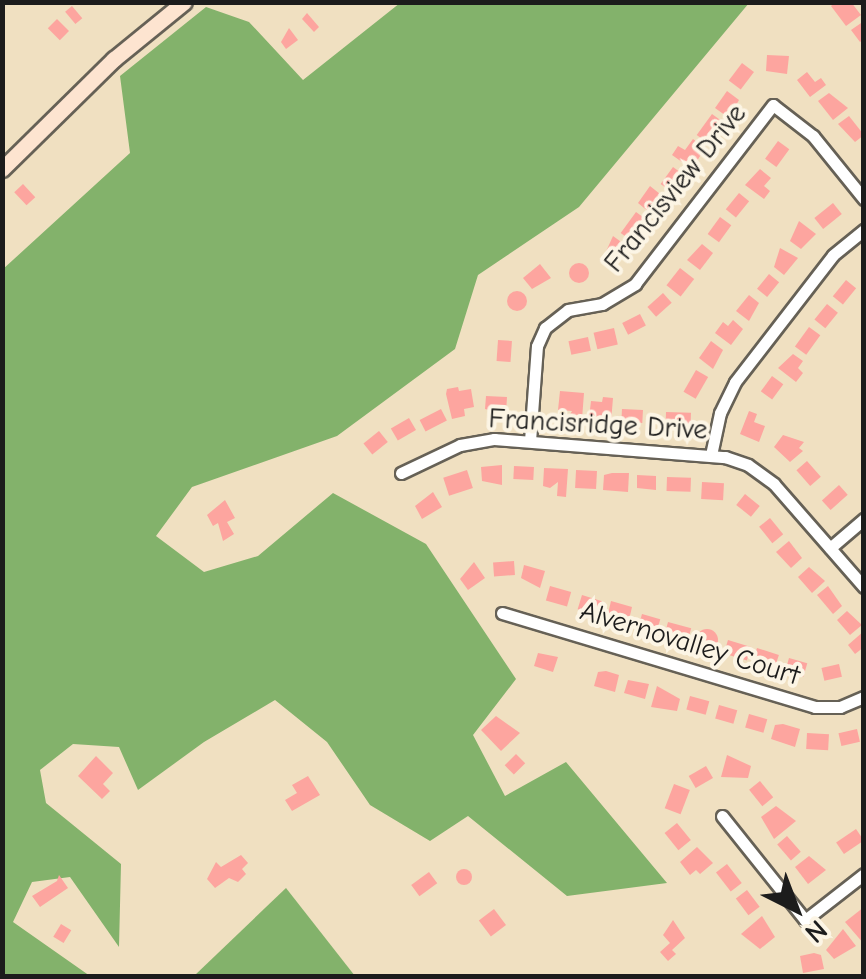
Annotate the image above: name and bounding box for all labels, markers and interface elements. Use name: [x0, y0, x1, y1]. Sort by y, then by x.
street label: Francisview Drive: [597, 97, 753, 279]
street label: Francisridge Drive: [488, 401, 708, 447]
street label: Alvernovalley Court: [576, 594, 804, 692]
north arrow: [746, 859, 846, 959]
text: N: [799, 913, 834, 949]

